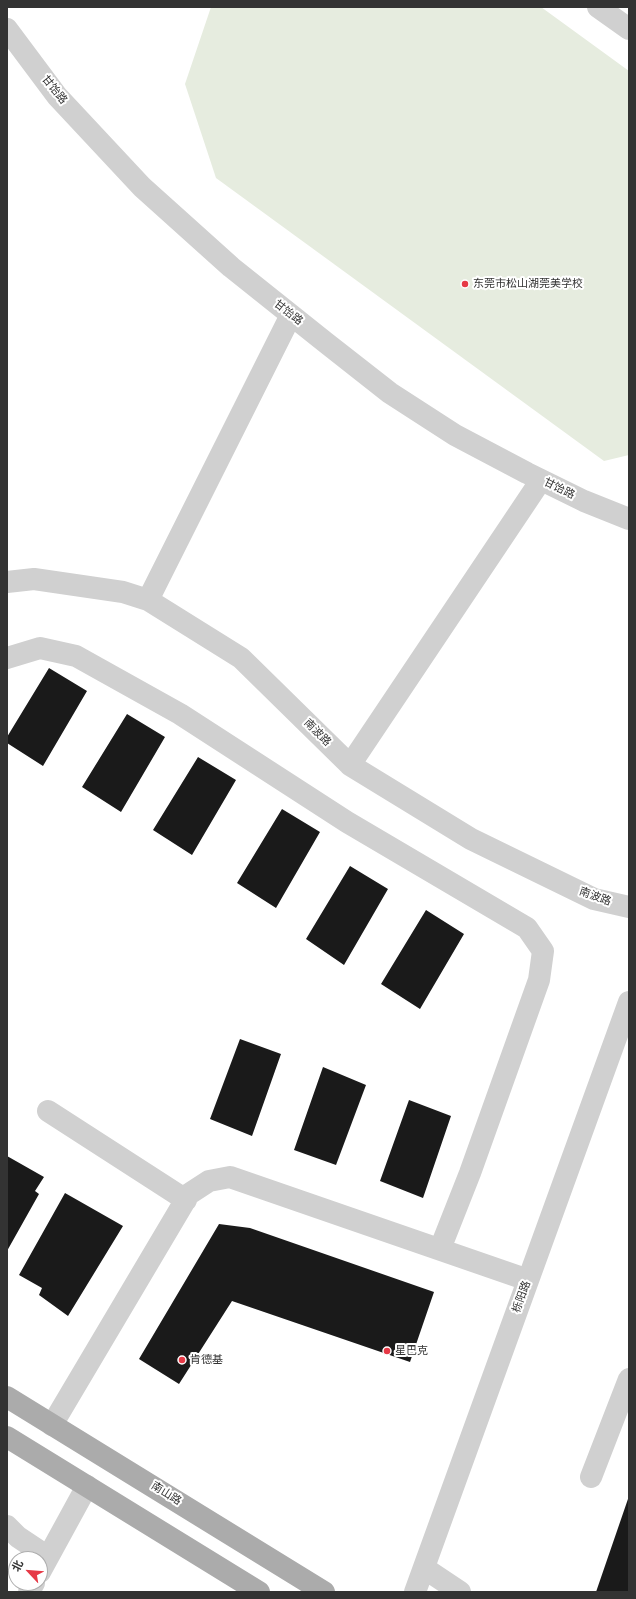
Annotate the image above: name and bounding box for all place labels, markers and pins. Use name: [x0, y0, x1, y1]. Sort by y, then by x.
place label: 东莞市松山湖莞美学校: [473, 277, 583, 291]
marker: 东莞市松山湖莞美学校: [460, 279, 470, 289]
place label: 星巴克: [395, 1344, 428, 1358]
marker: 星巴克: [382, 1346, 392, 1356]
place label: 肯德基: [190, 1353, 223, 1367]
marker: 肯德基: [177, 1355, 187, 1365]

